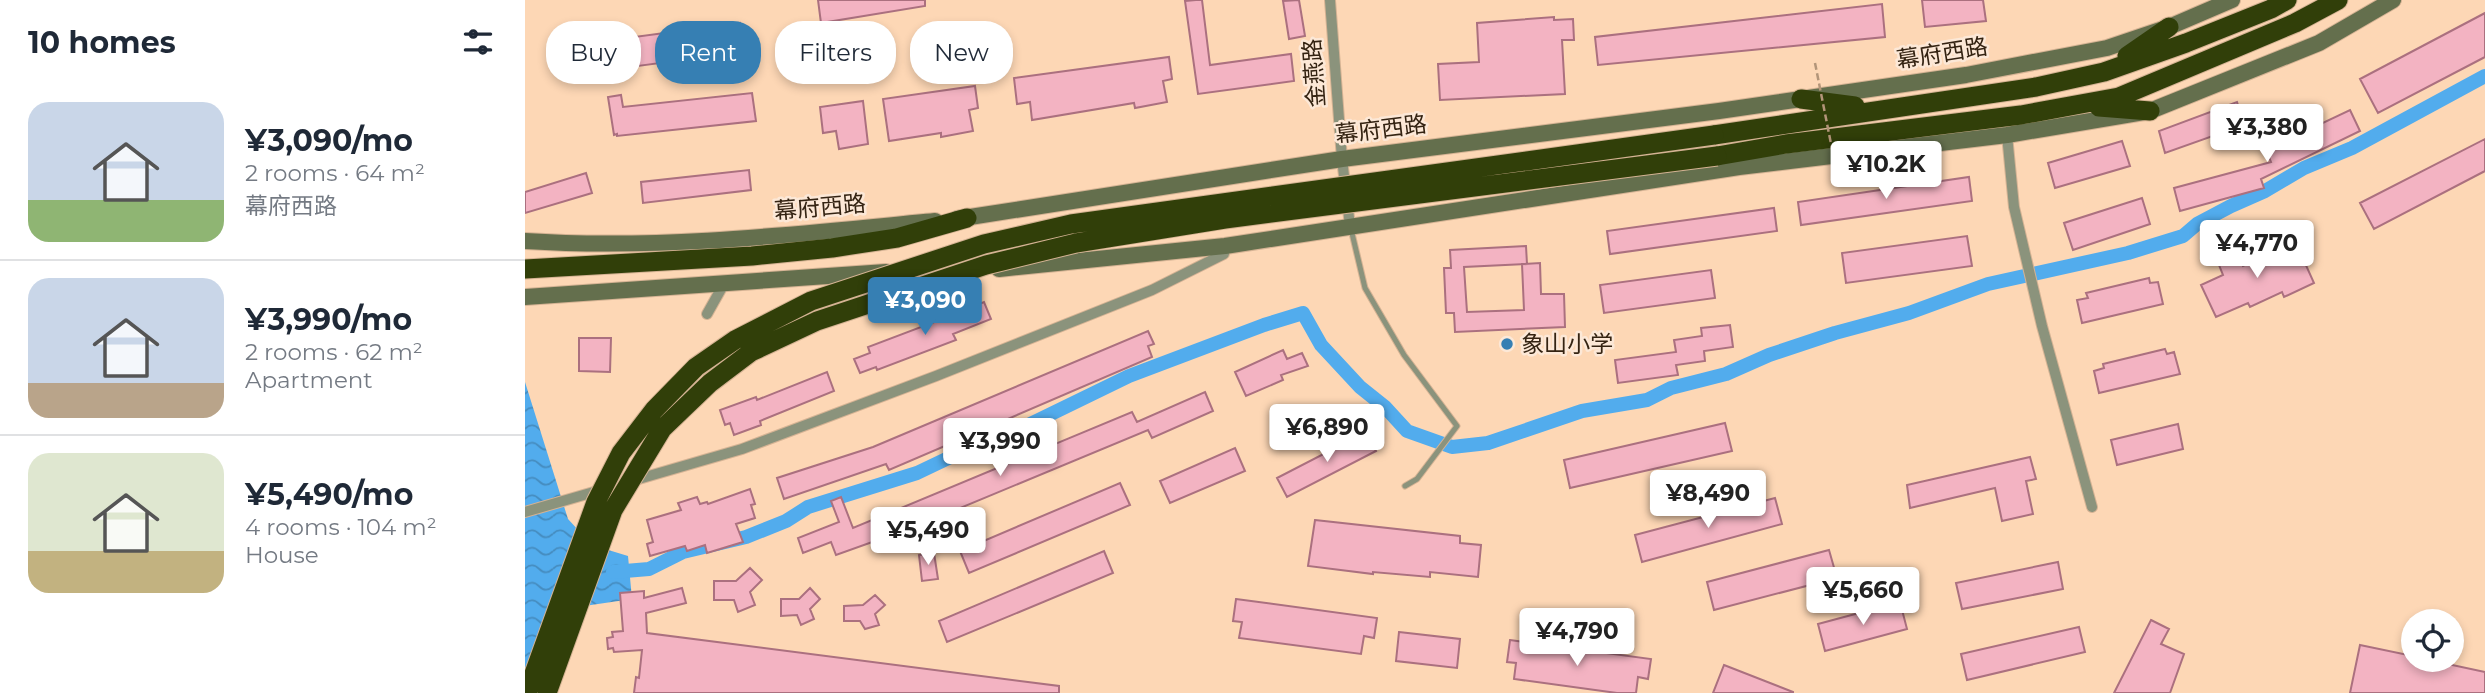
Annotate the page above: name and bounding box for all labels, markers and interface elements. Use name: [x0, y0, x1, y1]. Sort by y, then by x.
chip: Buy: [546, 21, 641, 84]
chip: Rent: [655, 21, 761, 84]
chip: Filters: [775, 21, 896, 84]
chip: New: [910, 21, 1013, 84]
icon: filters: [459, 23, 497, 61]
text: 10 homes: [28, 24, 176, 61]
street label: 幕府西路: [1894, 32, 1990, 74]
street label: 金燕路: [1298, 38, 1330, 108]
pin: ¥3,380: [2210, 104, 2324, 164]
street label: 幕府西路: [1334, 109, 1428, 149]
text: ¥3,380: [2226, 113, 2308, 141]
text: ¥3,090/mo: [245, 122, 413, 159]
icon: home: [84, 130, 168, 214]
pin: ¥10.2K: [1829, 142, 1943, 201]
text: ¥10.2K: [1847, 150, 1925, 178]
text: 2 rooms · 64 m²: [245, 159, 425, 187]
street label: 幕府西路: [773, 189, 867, 225]
text: 幕府西路: [245, 192, 337, 220]
pin: ¥4,770: [2200, 220, 2314, 280]
text: ¥4,770: [2216, 229, 2298, 257]
pin: ¥3,090: [868, 278, 982, 337]
text: ¥3,090: [884, 286, 966, 314]
text: ¥3,990/mo: [245, 301, 412, 338]
icon: home: [84, 306, 168, 390]
place label: 象山小学: [1521, 330, 1613, 358]
marker: 象山小学: [1499, 336, 1515, 352]
text: 2 rooms · 62 m²: [245, 338, 423, 366]
text: Apartment: [245, 366, 373, 394]
pin: ¥6,890: [1270, 405, 1384, 464]
text: ¥6,890: [1285, 413, 1369, 441]
pin: ¥3,990: [943, 419, 1057, 478]
text: ¥3,990: [959, 427, 1041, 455]
pin: ¥8,490: [1651, 470, 1765, 530]
text: ¥5,490/mo: [245, 476, 413, 513]
text: ¥8,490: [1666, 479, 1750, 507]
icon: home: [84, 481, 168, 565]
pin: ¥5,490: [871, 508, 985, 567]
text: 4 rooms · 104 m²: [245, 513, 437, 541]
text: ¥5,490: [887, 516, 969, 544]
text: House: [245, 541, 319, 569]
pin: ¥5,660: [1806, 568, 1920, 627]
text: ¥5,660: [1822, 576, 1904, 604]
pin: ¥4,790: [1520, 608, 1634, 668]
map controls: [2401, 609, 2464, 672]
button: locate: [2401, 609, 2464, 672]
text: ¥4,790: [1535, 617, 1619, 645]

